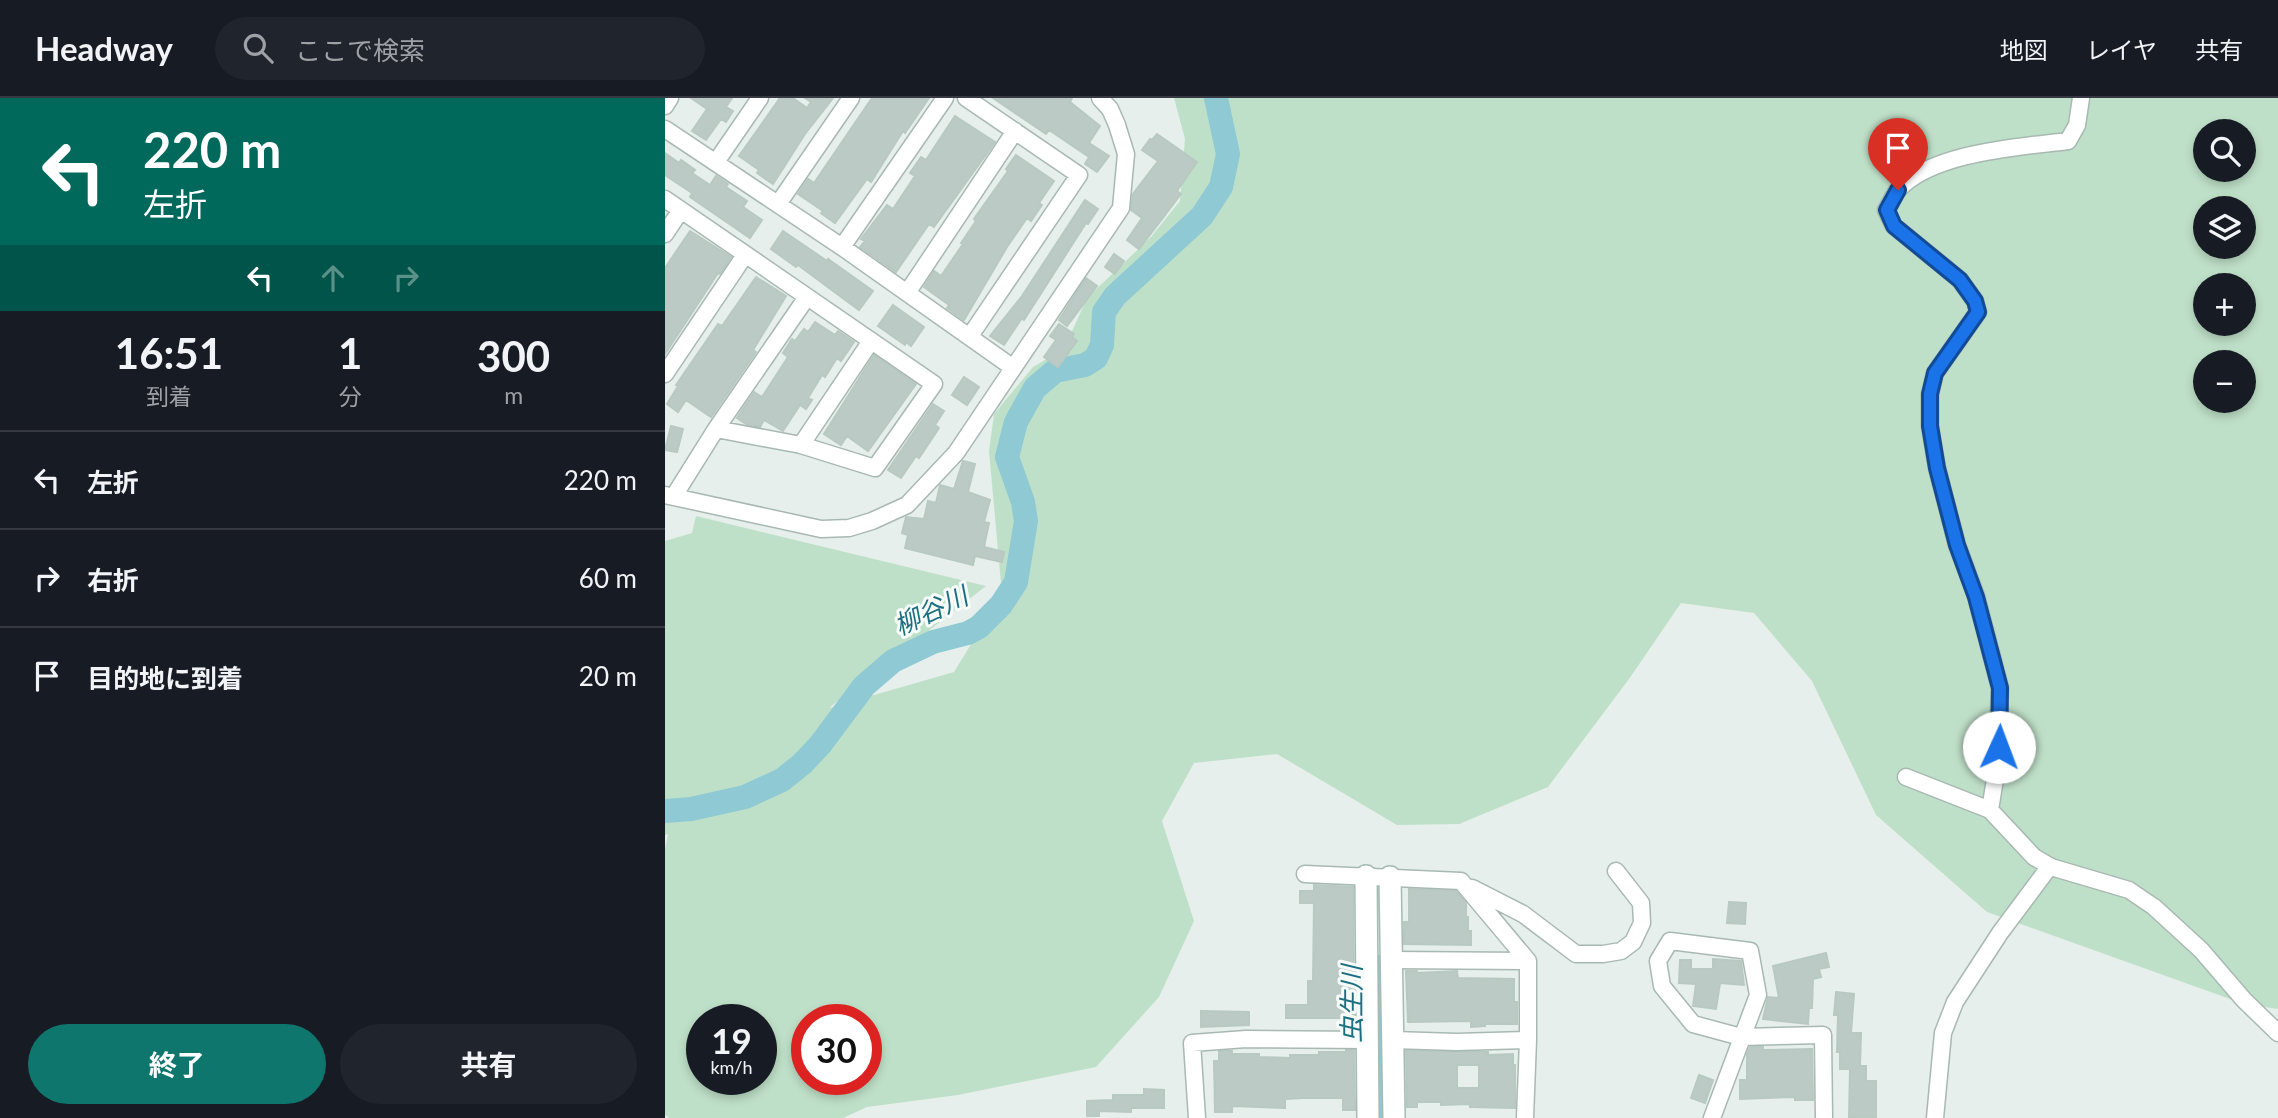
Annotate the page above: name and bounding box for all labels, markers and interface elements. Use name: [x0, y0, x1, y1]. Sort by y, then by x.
search box: [215, 17, 705, 80]
text: Headway: [35, 28, 173, 68]
icon: search: [239, 29, 277, 67]
text: ここで検索: [295, 34, 425, 66]
text: 地図: [2000, 35, 2048, 64]
text: レイヤ: [2086, 35, 2157, 64]
text: 共有: [2195, 35, 2243, 64]
pin: [1868, 118, 1928, 190]
map controls: [2193, 119, 2256, 413]
button: search: [2193, 119, 2256, 182]
text: 220 m: [143, 120, 281, 178]
icon: left: [28, 126, 119, 217]
icon: arrive: [1879, 129, 1917, 167]
text: 左折: [143, 184, 207, 223]
button: layers: [2193, 196, 2256, 259]
icon: left: [241, 259, 279, 297]
icon: ahead: [314, 259, 352, 297]
icon: right: [387, 259, 425, 297]
button: +: [2193, 273, 2256, 336]
text: 16:51: [115, 328, 223, 378]
text: 1: [338, 328, 362, 378]
text: 300: [477, 331, 550, 381]
button: −: [2193, 350, 2256, 413]
text: m: [504, 381, 523, 409]
text: 到着: [146, 382, 192, 410]
text: 分: [339, 382, 362, 410]
icon: left: [28, 461, 66, 499]
text: 220 m: [564, 464, 637, 496]
text: 左折: [87, 466, 139, 498]
icon: right: [28, 559, 66, 597]
text: 60 m: [579, 562, 637, 594]
text: 右折: [87, 564, 139, 596]
water label: 柳谷川: [888, 578, 975, 641]
icon: arrive: [28, 657, 66, 695]
text: 20 m: [579, 660, 637, 692]
text: 目的地に到着: [87, 662, 243, 694]
position arrow: [1962, 710, 2036, 784]
water label: 虫生川: [1335, 962, 1367, 1043]
speed limit sign: 30: [791, 1004, 882, 1095]
text: 19: [711, 1019, 752, 1061]
button: 終了: [28, 1024, 326, 1104]
button: 共有: [340, 1024, 637, 1104]
text: km/h: [710, 1056, 753, 1078]

